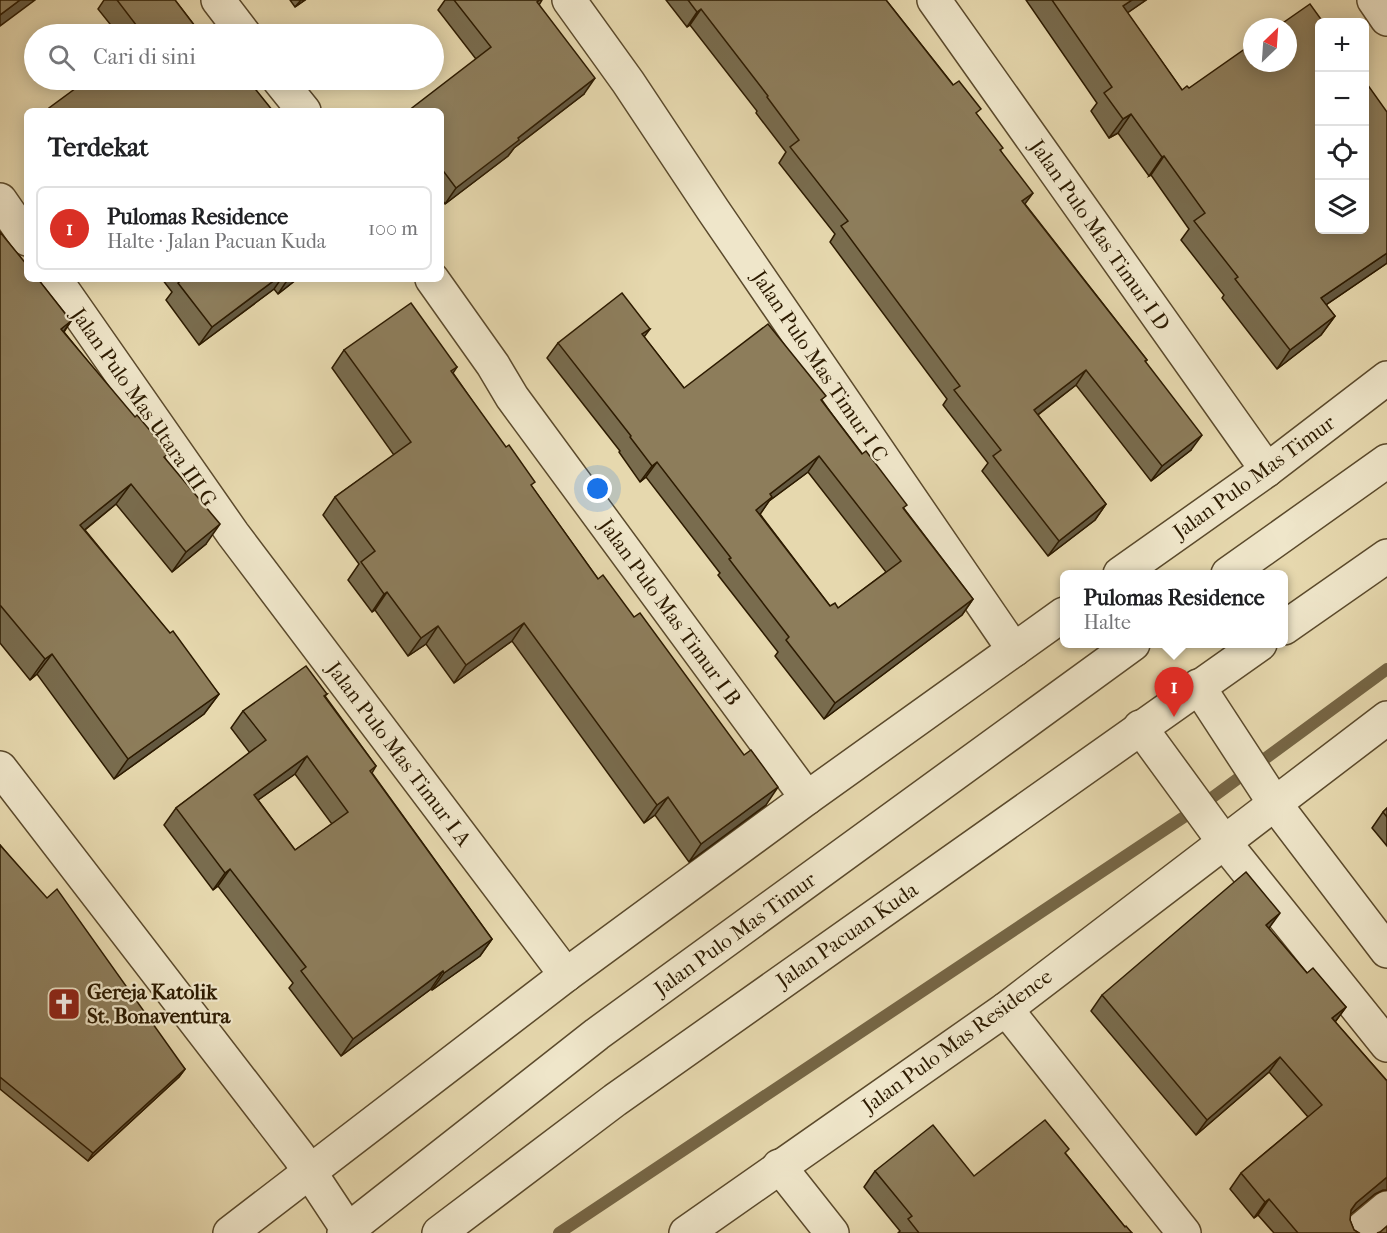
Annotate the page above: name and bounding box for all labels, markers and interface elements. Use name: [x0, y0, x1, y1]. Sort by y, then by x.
north arrow: [1243, 18, 1297, 72]
map controls: [1315, 18, 1369, 234]
button: +: [1315, 18, 1369, 72]
search box: [24, 24, 444, 90]
icon: search: [45, 41, 78, 74]
text: Cari di sini: [93, 44, 196, 70]
button: −: [1315, 72, 1369, 126]
button: locate: [1315, 126, 1369, 180]
text: Terdekat: [48, 132, 149, 163]
street label: Jalan Pulo Mas Timur I D: [1024, 133, 1175, 335]
button: layers: [1315, 180, 1369, 234]
text: Pulomas Residence: [107, 204, 288, 230]
text: 1: [66, 217, 73, 240]
text: 100 m: [368, 217, 418, 240]
text: Halte · Jalan Pacuan Kuda: [107, 230, 326, 253]
street label: Jalan Pulo Mas Timur I C: [746, 264, 893, 466]
street label: Jalan Pulo Mas Utara III G: [65, 302, 222, 511]
street label: Jalan Pulo Mas Timur: [1167, 410, 1340, 545]
your location: [583, 474, 612, 503]
street label: Jalan Pulo Mas Timur I B: [593, 512, 746, 710]
popup: [1060, 570, 1288, 648]
text: Pulomas Residence: [1083, 585, 1265, 611]
text: Halte: [1083, 611, 1131, 634]
street label: Jalan Pulo Mas Timur I A: [321, 655, 476, 851]
pin: 1: [1154, 668, 1194, 717]
street label: Jalan Pulo Mas Timur: [648, 867, 821, 1002]
street label: Jalan Pacuan Kuda: [770, 877, 922, 994]
street label: Jalan Pulo Mas Residence: [856, 964, 1057, 1119]
place label: Gereja Katolik St. Bonaventura: [87, 980, 231, 1028]
church icon: Gereja Katolik St. Bonaventura: [46, 986, 82, 1022]

